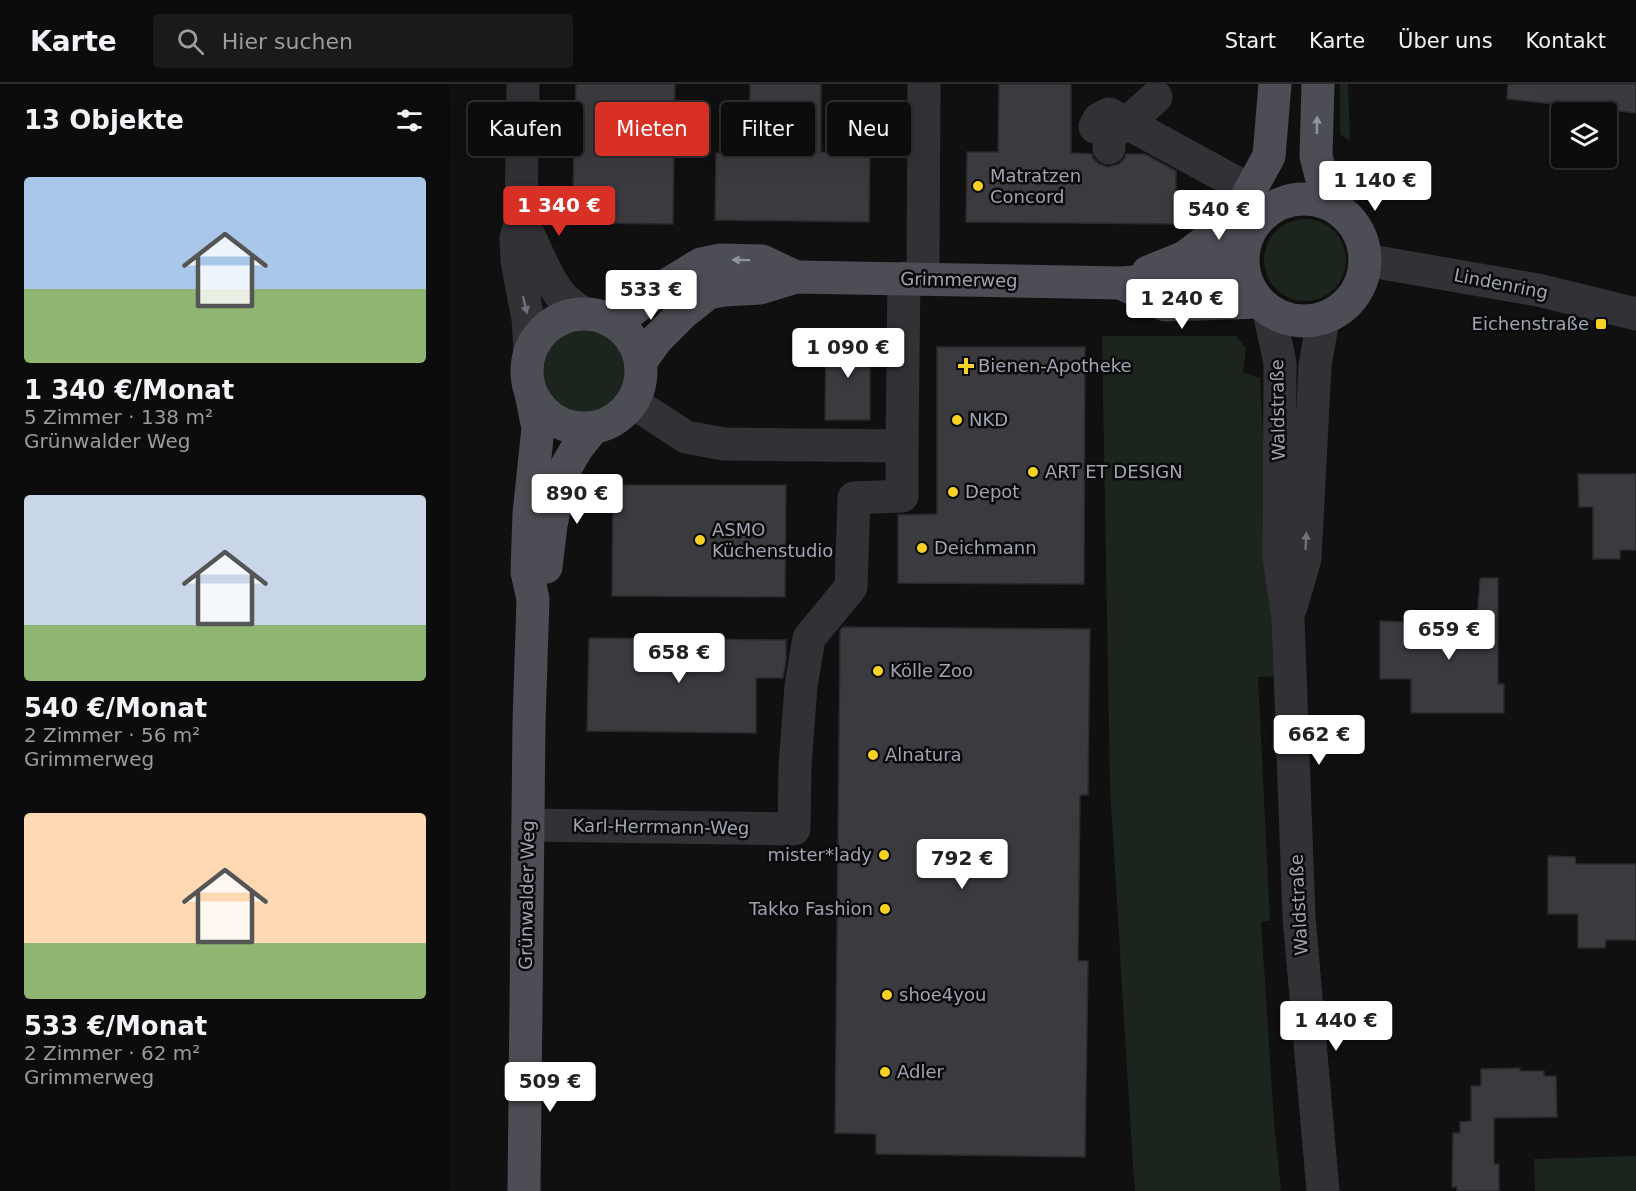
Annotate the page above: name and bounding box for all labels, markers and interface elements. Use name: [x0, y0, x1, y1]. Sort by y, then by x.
search box: [153, 14, 573, 68]
text: Karte: [30, 25, 117, 58]
icon: search: [174, 25, 207, 58]
text: Hier suchen: [222, 29, 353, 54]
text: Start: [1225, 29, 1276, 53]
text: Karte: [1309, 29, 1365, 53]
text: Über uns: [1398, 29, 1493, 53]
text: Kontakt: [1526, 29, 1606, 53]
chip: Kaufen: [468, 102, 583, 156]
chip: Mieten: [595, 102, 709, 156]
chip: Filter: [721, 102, 815, 156]
chip: Neu: [827, 102, 911, 156]
map controls: [1551, 102, 1617, 168]
button: layers: [1551, 102, 1617, 168]
icon: filters: [393, 104, 426, 137]
text: 13 Objekte: [24, 105, 184, 135]
one-way arrow: [1312, 115, 1322, 134]
pin: 1 140 €: [1320, 161, 1430, 212]
place label: Matratzen Concord: [990, 165, 1081, 207]
text: 1 140 €: [1333, 168, 1417, 192]
marker: Matratzen Concord: [971, 179, 985, 193]
pin: 1 340 €: [504, 186, 614, 237]
pin: 540 €: [1177, 190, 1261, 241]
text: 1 340 €: [517, 193, 601, 217]
text: 540 €: [1188, 197, 1250, 221]
icon: home: [171, 216, 279, 324]
one-way arrow: [732, 256, 751, 265]
street label: Lindenring: [1452, 264, 1550, 303]
street label: Grimmerweg: [900, 268, 1018, 291]
pin: 533 €: [609, 270, 693, 321]
text: 533 €: [620, 277, 682, 301]
pin: 1 240 €: [1127, 279, 1237, 330]
text: 1 240 €: [1140, 286, 1224, 310]
one-way arrow: [521, 296, 530, 315]
place label: Eichenstraße: [1472, 313, 1589, 334]
marker: Eichenstraße: [1594, 317, 1608, 331]
pin: 1 090 €: [793, 328, 903, 379]
text: 1 090 €: [806, 335, 890, 359]
place label: Bienen-Apotheke: [978, 355, 1132, 376]
marker: Bienen-Apotheke: [959, 359, 973, 373]
street label: Waldstraße: [1266, 359, 1289, 461]
text: 1 340 €/Monat: [24, 375, 234, 405]
text: 5 Zimmer · 138 m²: [24, 405, 213, 429]
place label: NKD: [969, 409, 1008, 430]
marker: NKD: [950, 413, 964, 427]
text: Grünwalder Weg: [24, 429, 190, 453]
place label: ART ET DESIGN: [1045, 461, 1183, 482]
marker: ART ET DESIGN: [1026, 465, 1040, 479]
pin: 890 €: [535, 474, 619, 525]
text: 890 €: [546, 481, 608, 505]
place label: Depot: [965, 481, 1019, 502]
marker: Depot: [946, 485, 960, 499]
place label: ASMO Küchenstudio: [712, 519, 833, 561]
one-way arrow: [1301, 531, 1310, 550]
marker: ASMO Küchenstudio: [693, 533, 707, 547]
icon: home: [171, 534, 279, 642]
place label: Deichmann: [934, 537, 1037, 558]
marker: Deichmann: [915, 541, 929, 555]
pin: 659 €: [1407, 610, 1491, 661]
text: 659 €: [1418, 617, 1480, 641]
pin: 658 €: [637, 633, 721, 684]
text: 658 €: [648, 640, 710, 664]
place label: Kölle Zoo: [890, 660, 973, 681]
marker: Kölle Zoo: [871, 664, 885, 678]
text: 540 €/Monat: [24, 693, 207, 723]
pin: 662 €: [1277, 715, 1361, 766]
text: 662 €: [1288, 722, 1350, 746]
text: 2 Zimmer · 56 m²: [24, 723, 200, 747]
place label: Alnatura: [885, 744, 962, 765]
text: Grimmerweg: [24, 747, 154, 771]
marker: Alnatura: [866, 748, 880, 762]
street label: Karl-Herrmann-Weg: [573, 814, 749, 839]
street label: Grünwalder Weg: [515, 820, 538, 970]
pin: 792 €: [920, 839, 1004, 890]
place label: mister*lady: [767, 844, 872, 865]
text: 792 €: [931, 846, 993, 870]
marker: mister*lady: [877, 848, 891, 862]
icon: home: [171, 852, 279, 960]
street label: Waldstraße: [1285, 854, 1312, 956]
place label: Takko Fashion: [748, 898, 873, 919]
marker: Takko Fashion: [878, 902, 892, 916]
place label: shoe4you: [899, 984, 986, 1005]
marker: shoe4you: [880, 988, 894, 1002]
pin: 1 440 €: [1281, 1001, 1391, 1052]
text: 1 440 €: [1294, 1008, 1378, 1032]
text: 533 €/Monat: [24, 1011, 207, 1041]
text: 2 Zimmer · 62 m²: [24, 1041, 200, 1065]
place label: Adler: [897, 1061, 944, 1082]
pin: 509 €: [508, 1062, 592, 1113]
text: Grimmerweg: [24, 1065, 154, 1089]
marker: Adler: [878, 1065, 892, 1079]
text: 509 €: [519, 1069, 581, 1093]

